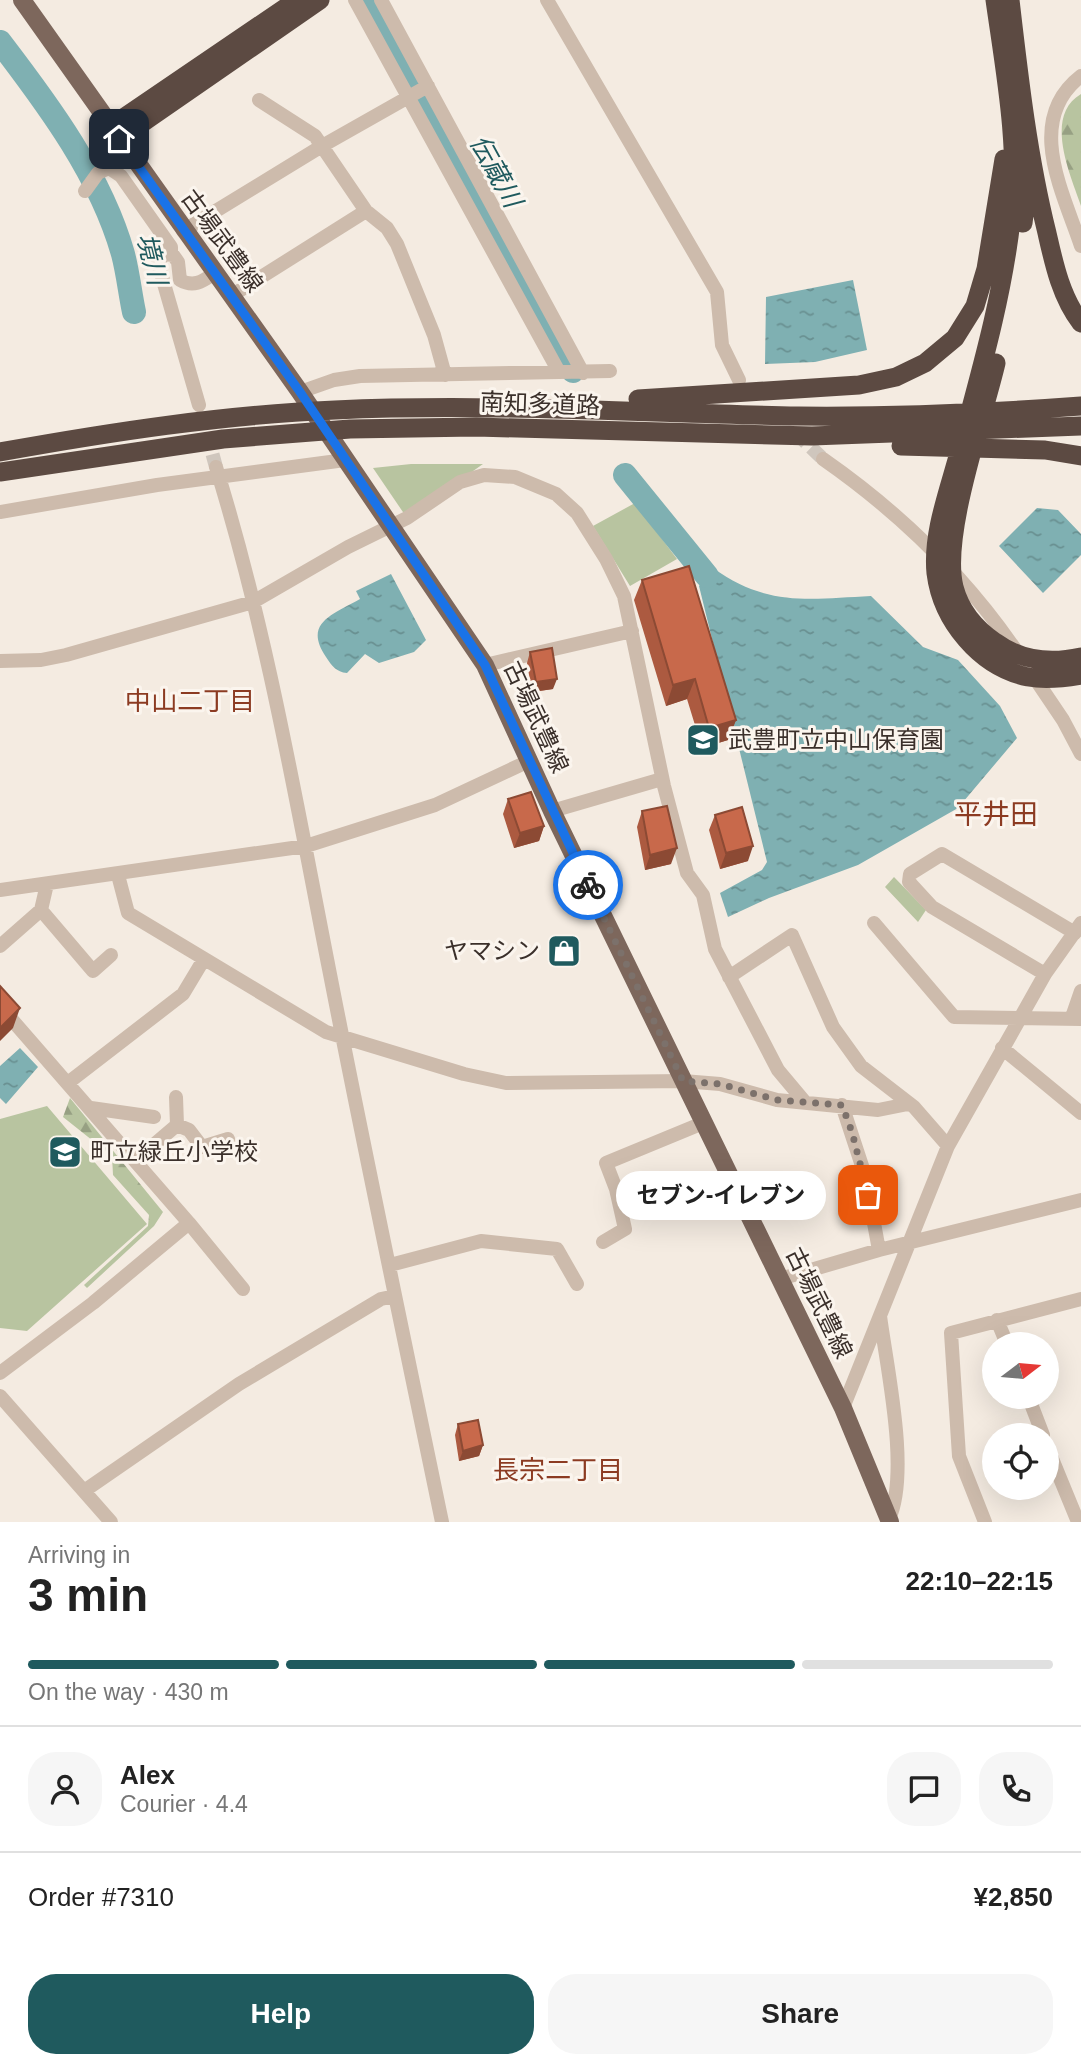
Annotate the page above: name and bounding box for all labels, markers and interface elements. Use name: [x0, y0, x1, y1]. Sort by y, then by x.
pin: [89, 109, 149, 169]
icon: home: [100, 120, 138, 158]
water label: 伝蔵川: [464, 130, 529, 215]
street label: 古場武豊線: [176, 184, 269, 297]
water label: 境川: [131, 230, 174, 291]
street label: 南知多道路: [480, 388, 600, 419]
street label: 古場武豊線: [499, 657, 574, 777]
district label: 中山二丁目: [125, 686, 255, 716]
school or university icon: 武豊町立中山保育園: [684, 721, 722, 759]
place label: 武豊町立中山保育園: [728, 726, 944, 753]
district label: 平井田: [954, 799, 1038, 830]
courier: [553, 850, 623, 920]
icon: bike: [569, 866, 607, 904]
shop icon: ヤマシン: [545, 932, 583, 970]
place label: ヤマシン: [444, 937, 540, 964]
school or university icon: 町立緑丘小学校: [46, 1133, 84, 1171]
place label: 町立緑丘小学校: [90, 1138, 258, 1165]
pin: [838, 1165, 898, 1225]
callout: セブン-イレブン: [616, 1170, 826, 1220]
icon: bag: [849, 1176, 887, 1214]
text: セブン-イレブン: [637, 1182, 805, 1208]
street label: 古場武豊線: [781, 1243, 858, 1363]
north arrow: [982, 1332, 1059, 1409]
map controls: [982, 1332, 1059, 1500]
button: locate: [982, 1423, 1059, 1500]
district label: 長宗二丁目: [493, 1455, 623, 1485]
text: Arriving in: [28, 1542, 130, 1568]
text: 22:10–22:15: [906, 1566, 1053, 1596]
text: 3 min: [28, 1569, 148, 1621]
text: On the way · 430 m: [28, 1679, 229, 1705]
button: person: [28, 1752, 102, 1826]
button: chat: [887, 1752, 961, 1826]
button: phone: [979, 1752, 1053, 1826]
text: Alex: [120, 1760, 175, 1790]
text: Courier · 4.4: [120, 1791, 248, 1817]
text: Order #7310: [28, 1882, 174, 1912]
text: ¥2,850: [973, 1882, 1053, 1912]
button: Help: [28, 1974, 534, 2054]
button: Share: [548, 1974, 1053, 2054]

